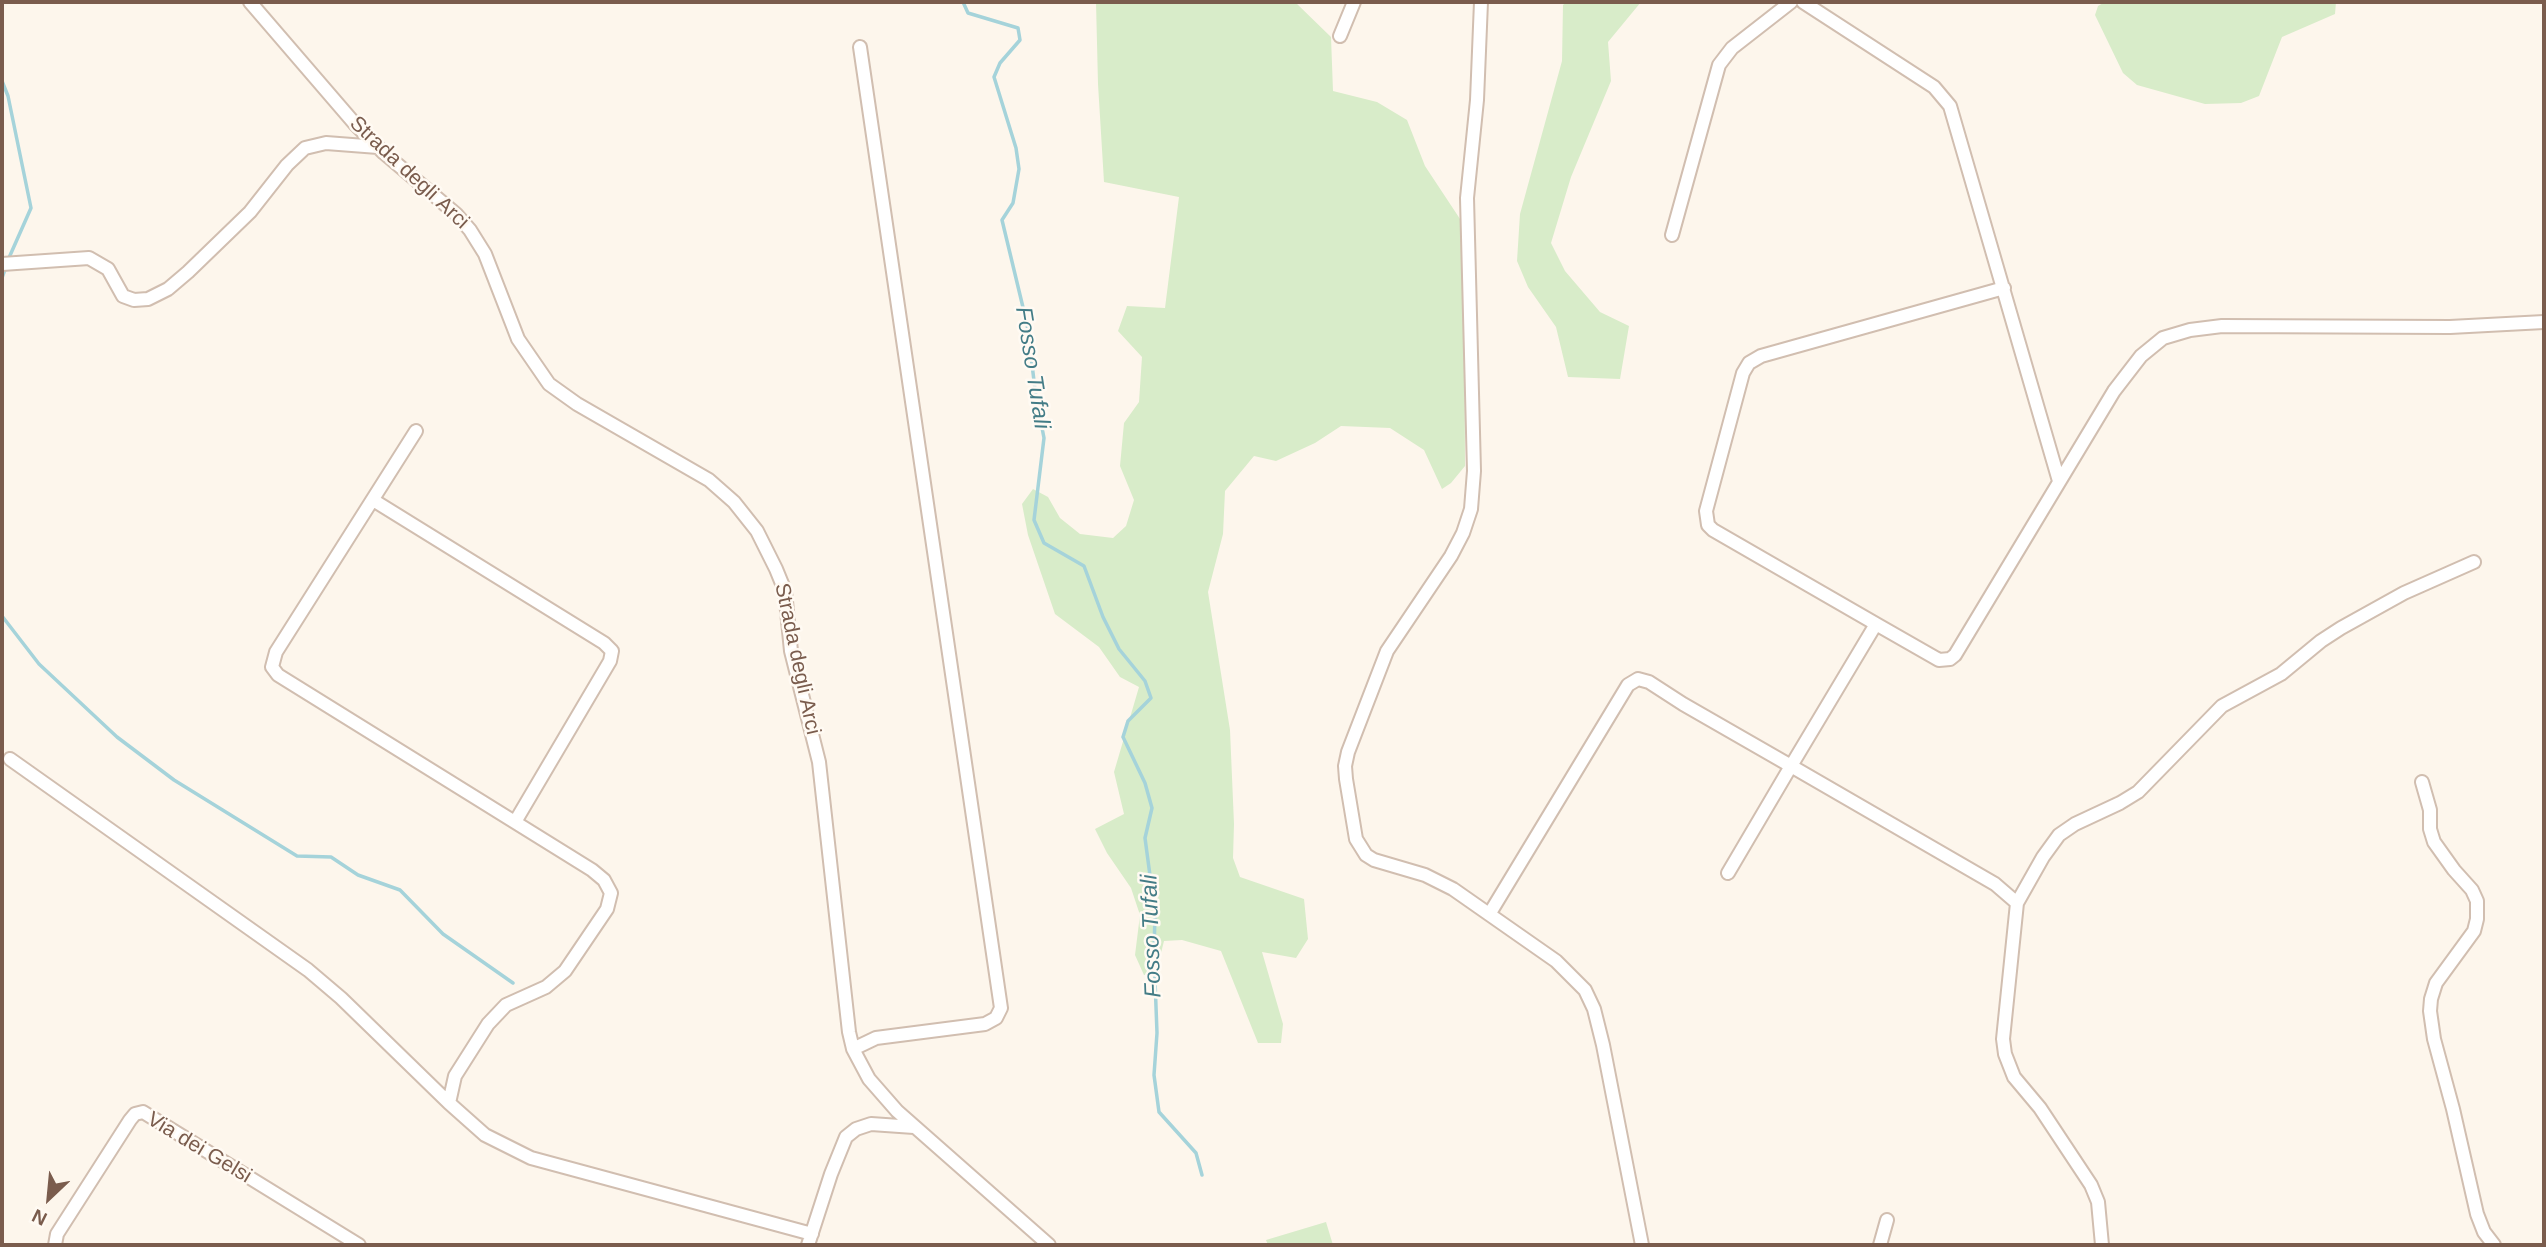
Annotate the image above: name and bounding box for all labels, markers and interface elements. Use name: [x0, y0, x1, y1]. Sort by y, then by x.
street label: Strada degli Arci: [344, 111, 474, 235]
water label: Fosso Tufali: [1009, 305, 1055, 431]
street label: Strada degli Arci: [769, 581, 825, 737]
water label: Fosso Tufali: [1136, 874, 1168, 998]
street label: Via dei Gelsi: [142, 1107, 256, 1189]
north arrow: [14, 1163, 84, 1233]
text: N: [29, 1205, 50, 1230]

